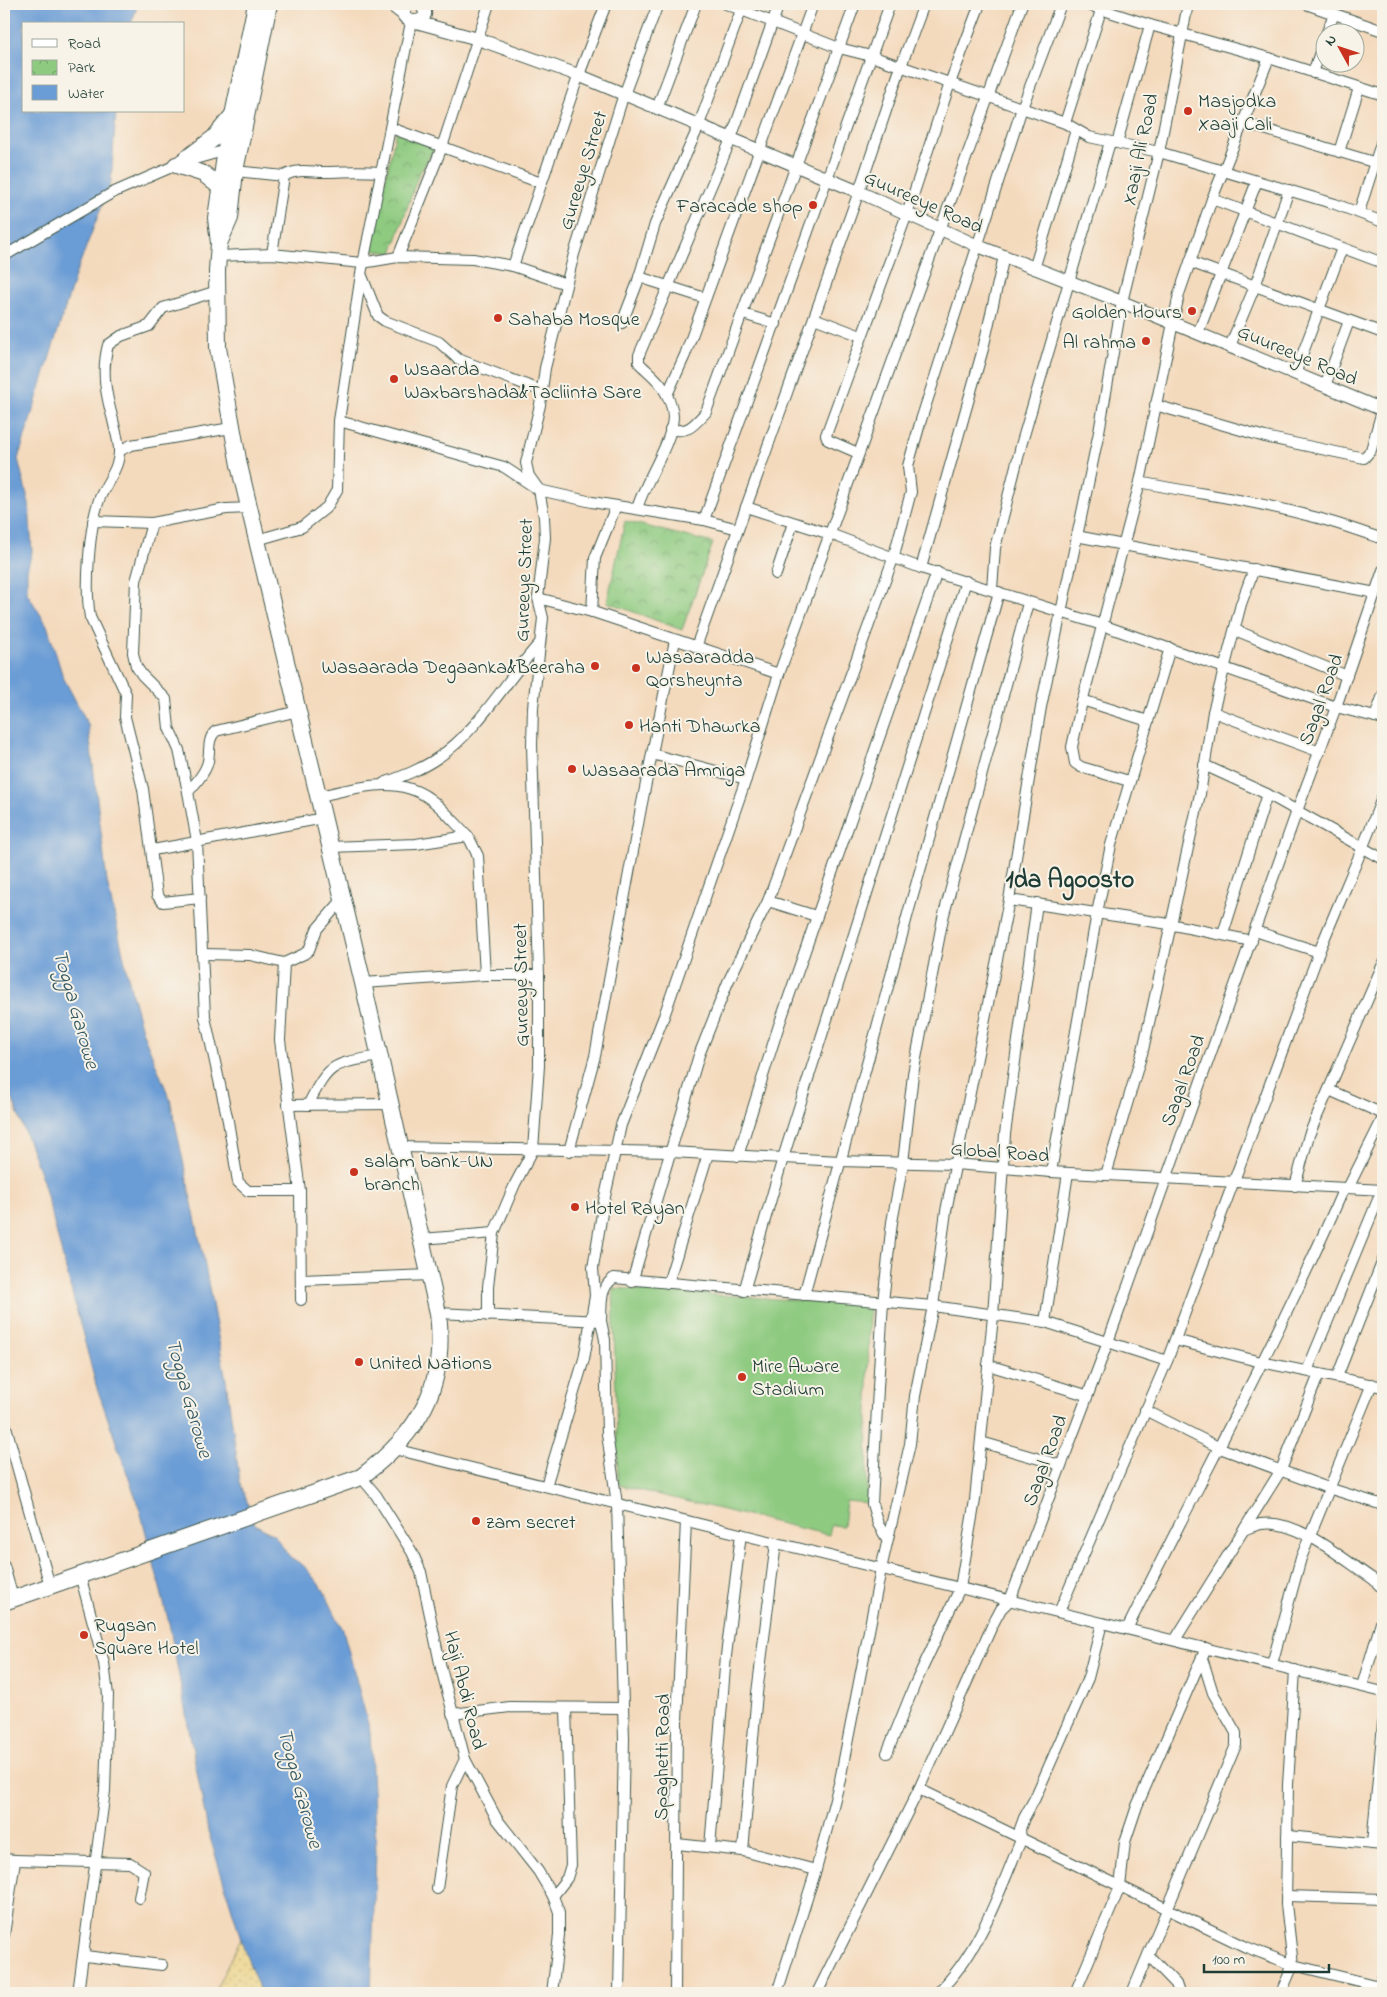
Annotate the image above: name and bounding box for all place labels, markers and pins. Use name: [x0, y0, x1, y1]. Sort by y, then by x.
place label: Masjodka Xaaji Cali: [1198, 88, 1276, 140]
marker: Masjodka Xaaji Cali: [1182, 105, 1194, 117]
place label: Faracade shop: [675, 193, 803, 222]
marker: Faracade shop: [807, 199, 819, 211]
place label: Golden Hours: [1071, 299, 1182, 328]
marker: Golden Hours: [1186, 305, 1198, 317]
place label: Sahaba Mosque: [508, 306, 640, 335]
marker: Sahaba Mosque: [492, 312, 504, 324]
place label: Al rahma: [1063, 329, 1136, 358]
marker: Al rahma: [1140, 335, 1152, 347]
place label: Wsaarda Waxbarshada&Tacliinta Sare: [404, 356, 641, 408]
marker: Wsaarda Waxbarshada&Tacliinta Sare: [388, 373, 400, 385]
place label: Wasaaradda Qorsheynta: [646, 644, 754, 696]
place label: Wasaarada Degaanka&Beeraha: [321, 654, 585, 684]
marker: Wasaarada Degaanka&Beeraha: [589, 660, 601, 672]
marker: Wasaaradda Qorsheynta: [630, 662, 642, 674]
place label: Hanti Dhawrka: [639, 713, 760, 742]
marker: Hanti Dhawrka: [623, 719, 635, 731]
place label: Wasaarada Amniga: [582, 757, 745, 787]
marker: Wasaarada Amniga: [566, 763, 578, 775]
place label: salam bank-UN branch: [364, 1148, 493, 1200]
marker: salam bank-UN branch: [348, 1166, 360, 1178]
place label: Hotel Rayan: [585, 1195, 685, 1224]
marker: Hotel Rayan: [569, 1201, 581, 1213]
place label: United Nations: [369, 1350, 492, 1379]
place label: Mire Aware Stadium: [752, 1353, 839, 1405]
marker: United Nations: [353, 1356, 365, 1368]
marker: Mire Aware Stadium: [736, 1371, 748, 1383]
place label: zam secret: [486, 1509, 576, 1538]
marker: zam secret: [470, 1515, 482, 1527]
place label: Rugsan Square Hotel: [94, 1612, 199, 1664]
marker: Rugsan Square Hotel: [78, 1629, 90, 1641]

